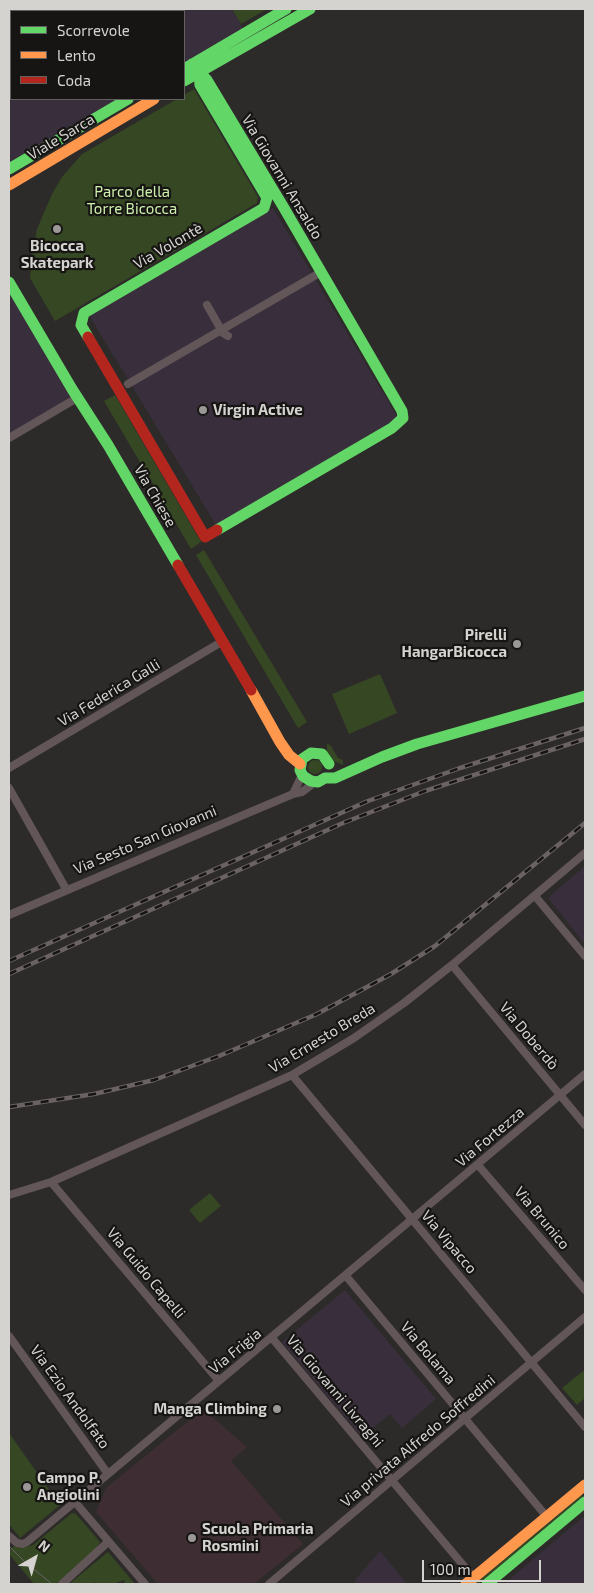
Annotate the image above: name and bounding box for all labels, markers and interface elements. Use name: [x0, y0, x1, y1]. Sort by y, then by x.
legend: [10, 10, 185, 100]
text: Scorrevole: [57, 21, 130, 39]
text: Lento: [57, 46, 96, 64]
text: Coda: [57, 71, 91, 89]
street label: Viale Sarca: [24, 110, 98, 164]
street label: Via Giovanni Ansaldo: [238, 111, 326, 243]
park label: Parco della Torre Bicocca: [87, 183, 177, 218]
street label: Via Volontè: [130, 219, 206, 273]
marker: Bicocca Skatepark: [51, 223, 63, 235]
place label: Bicocca Skatepark: [21, 237, 93, 272]
place label: Virgin Active: [213, 401, 303, 419]
marker: Virgin Active: [197, 404, 209, 416]
street label: Via Chiese: [130, 462, 180, 530]
place label: Pirelli HangarBicocca: [402, 626, 507, 661]
marker: Pirelli HangarBicocca: [511, 638, 523, 650]
street label: Via Federica Galli: [55, 655, 163, 731]
street label: Via Sesto San Giovanni: [71, 802, 219, 878]
street label: Via Ernesto Breda: [266, 999, 378, 1077]
street label: Via Doberdò: [496, 999, 562, 1073]
street label: Via Fortezza: [452, 1103, 528, 1171]
street label: Via Brunico: [511, 1183, 573, 1253]
street label: Via Vipacco: [417, 1207, 481, 1277]
street label: Via Guido Capelli: [103, 1224, 189, 1322]
street label: Via Bolama: [397, 1318, 459, 1388]
street label: Via Frigia: [205, 1324, 265, 1378]
street label: Via Giovanni Livraghi: [283, 1331, 387, 1451]
street label: Via Ezio Andolfato: [26, 1342, 114, 1452]
street label: Via privata Alfredo Soffredini: [337, 1371, 499, 1511]
place label: Manga Climbing: [153, 1400, 267, 1418]
marker: Manga Climbing: [271, 1403, 283, 1415]
place label: Campo P. Angiolini: [37, 1469, 101, 1504]
marker: Campo P. Angiolini: [21, 1481, 33, 1493]
place label: Scuola Primaria Rosmini: [202, 1520, 314, 1555]
marker: Scuola Primaria Rosmini: [186, 1532, 198, 1544]
north arrow: [10, 1533, 60, 1583]
text: N: [35, 1536, 54, 1556]
scale bar: [424, 1550, 543, 1582]
text: 100 m: [430, 1560, 471, 1578]

